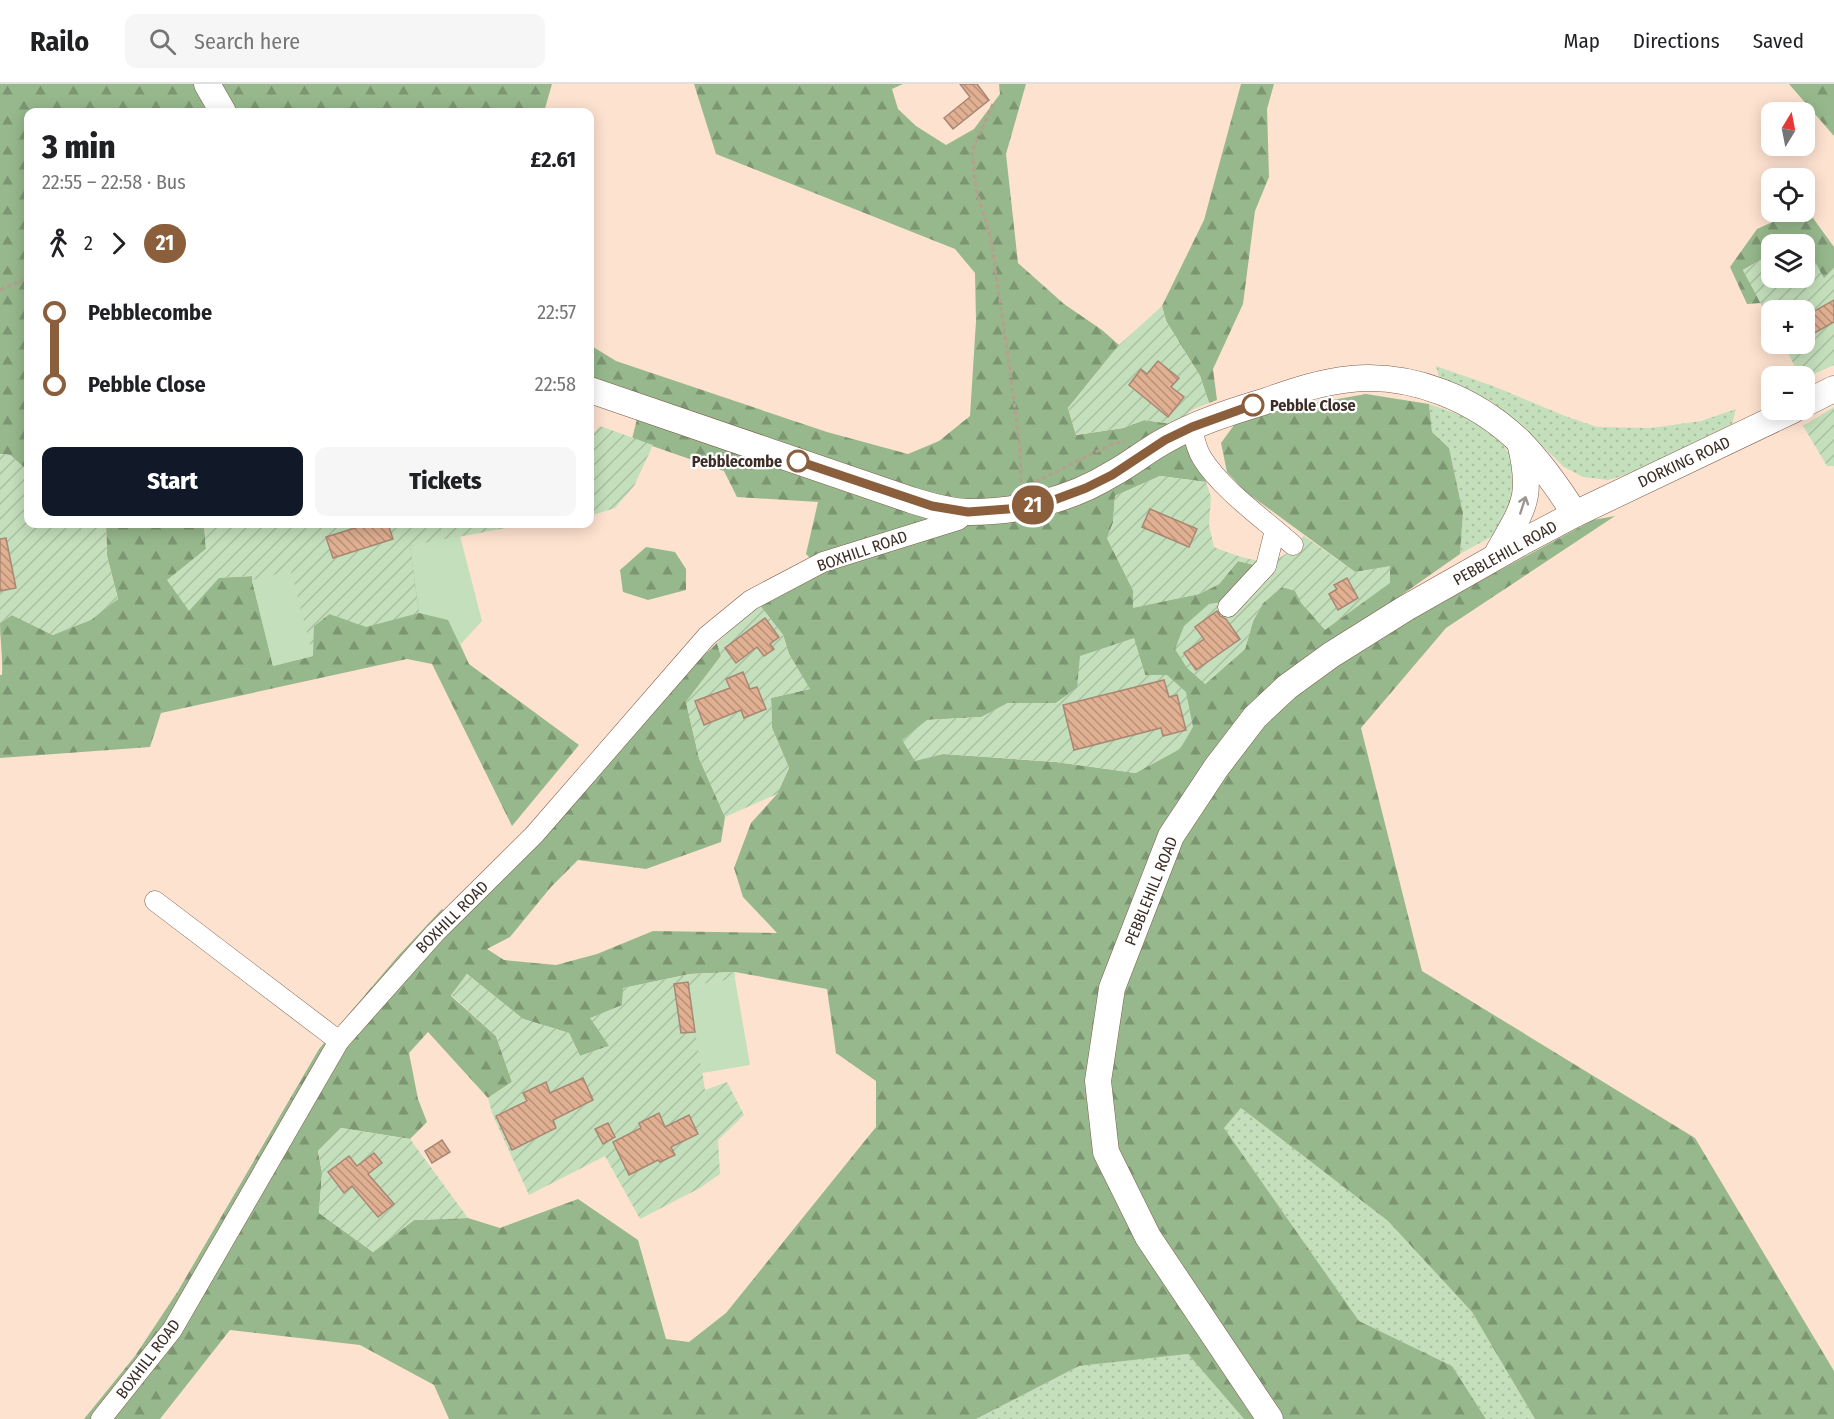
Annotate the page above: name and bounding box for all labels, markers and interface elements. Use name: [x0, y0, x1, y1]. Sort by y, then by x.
search box: [125, 14, 545, 68]
text: Railo: [30, 25, 89, 58]
icon: search: [146, 25, 179, 58]
text: Search here: [194, 28, 300, 55]
text: Map: [1563, 28, 1600, 54]
text: Directions: [1633, 28, 1720, 54]
text: Saved: [1753, 28, 1804, 54]
north arrow: [1761, 102, 1815, 156]
map controls: [1761, 102, 1815, 420]
text: 3 min: [42, 127, 115, 167]
text: £2.61: [531, 146, 576, 173]
button: locate: [1761, 168, 1815, 222]
text: 22:55 – 22:58 · Bus: [42, 170, 186, 194]
icon: walk: [42, 227, 75, 260]
icon: forward: [102, 227, 135, 260]
text: 21: [156, 230, 174, 256]
text: 2: [84, 231, 93, 255]
button: layers: [1761, 234, 1815, 288]
text: Pebblecombe: [88, 299, 212, 326]
text: 22:57: [537, 300, 576, 324]
button: +: [1761, 300, 1815, 354]
button: −: [1761, 366, 1815, 420]
text: Pebble Close: [88, 371, 206, 398]
text: 22:58: [535, 372, 576, 396]
marker: Pebble Close: [1242, 394, 1264, 416]
place label: Pebble Close: [1270, 396, 1356, 415]
street label: DORKING ROAD: [1635, 432, 1733, 492]
button: Start: [42, 447, 303, 516]
button: Tickets: [315, 447, 576, 516]
marker: Pebblecombe: [787, 450, 809, 472]
place label: Pebblecombe: [692, 452, 782, 471]
line badge: 21: [1006, 486, 1060, 524]
text: 21: [1024, 492, 1042, 518]
one-way arrow: [1518, 495, 1529, 514]
street label: PEBBLEHILL ROAD: [1450, 517, 1560, 589]
street label: BOXHILL ROAD: [814, 527, 910, 575]
street label: PEBBLEHILL ROAD: [1120, 834, 1182, 948]
street label: BOXHILL ROAD: [412, 877, 492, 957]
street label: BOXHILL ROAD: [112, 1316, 184, 1402]

